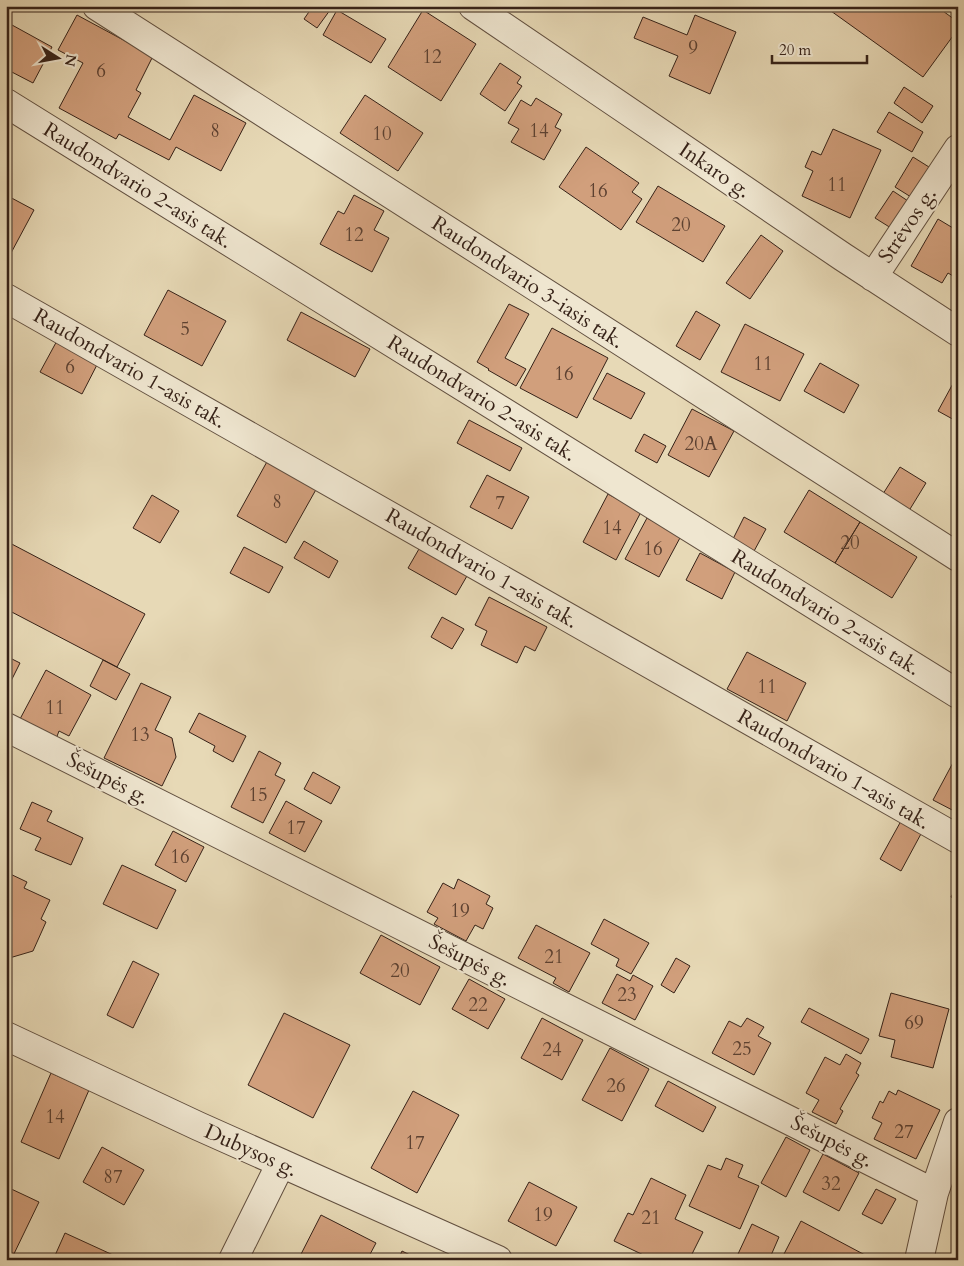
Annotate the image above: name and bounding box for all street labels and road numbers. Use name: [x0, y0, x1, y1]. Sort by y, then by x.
street label: Raudondvario 2-asis tak.: [38, 115, 238, 256]
street label: Inkaro g.: [673, 136, 756, 205]
street label: Strėvos g.: [871, 182, 943, 269]
street label: Raudondvario 3-iasis tak.: [426, 209, 630, 356]
street label: Raudondvario 1-asis tak.: [28, 301, 231, 436]
street label: Raudondvario 2-asis tak.: [382, 328, 582, 469]
street label: Raudondvario 1-asis tak.: [380, 501, 583, 636]
street label: Raudondvario 2-asis tak.: [726, 542, 926, 683]
street label: Raudondvario 1-asis tak.: [732, 702, 935, 837]
street label: Šešupės g.: [62, 744, 154, 812]
street label: Šešupės g.: [424, 926, 516, 994]
street label: Šešupės g.: [786, 1107, 878, 1175]
street label: Dubysos g.: [200, 1117, 302, 1184]

